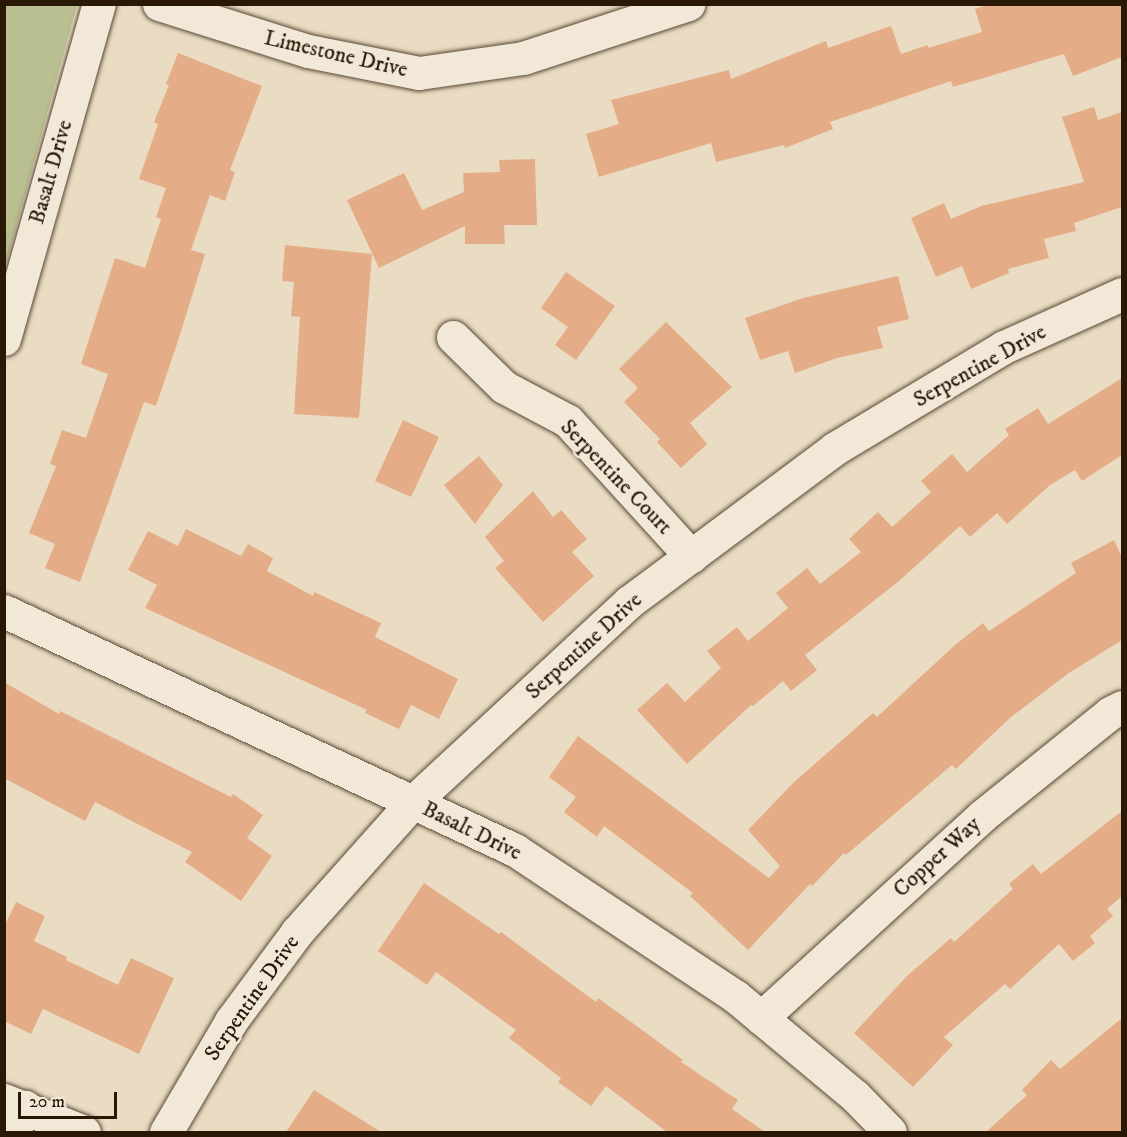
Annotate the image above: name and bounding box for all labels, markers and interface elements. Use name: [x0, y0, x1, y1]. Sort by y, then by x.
street label: Limestone Drive: [262, 25, 410, 83]
street label: Basalt Drive: [24, 117, 78, 227]
street label: Serpentine Drive: [909, 319, 1051, 413]
street label: Serpentine Court: [555, 414, 677, 540]
street label: Serpentine Drive: [520, 587, 648, 705]
street label: Basalt Drive: [418, 796, 526, 866]
street label: Copper Way: [888, 811, 986, 903]
street label: Serpentine Drive: [199, 930, 305, 1066]
scale bar: [21, 1080, 120, 1118]
text: 20 m: [29, 1091, 65, 1113]

